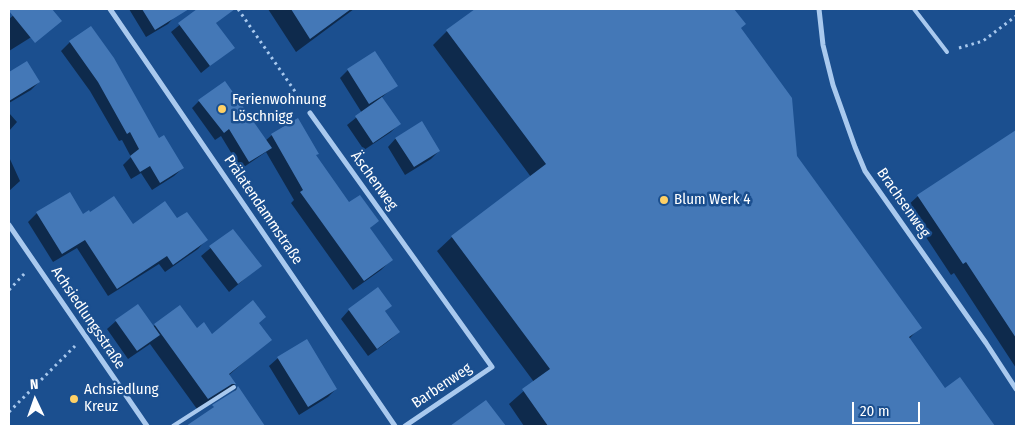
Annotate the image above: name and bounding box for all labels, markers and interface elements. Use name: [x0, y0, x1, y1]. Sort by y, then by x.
place label: Ferienwohnung Löschnigg: [232, 91, 326, 126]
marker: Ferienwohnung Löschnigg: [216, 103, 228, 115]
street label: Äschenweg: [347, 148, 401, 214]
street label: Prälatendammstraße: [220, 152, 306, 268]
street label: Brachsenweg: [872, 165, 934, 241]
place label: Blum Werk 4: [674, 191, 751, 209]
marker: Blum Werk 4: [658, 194, 670, 206]
street label: Achsiedlungsstraße: [47, 263, 129, 373]
street label: Barbenweg: [409, 359, 475, 413]
north arrow: [10, 375, 60, 425]
text: N: [30, 376, 39, 393]
place label: Achsiedlung Kreuz: [84, 381, 159, 416]
scale bar: [855, 392, 922, 424]
marker: Achsiedlung Kreuz: [68, 393, 80, 405]
text: 20 m: [860, 402, 890, 420]

